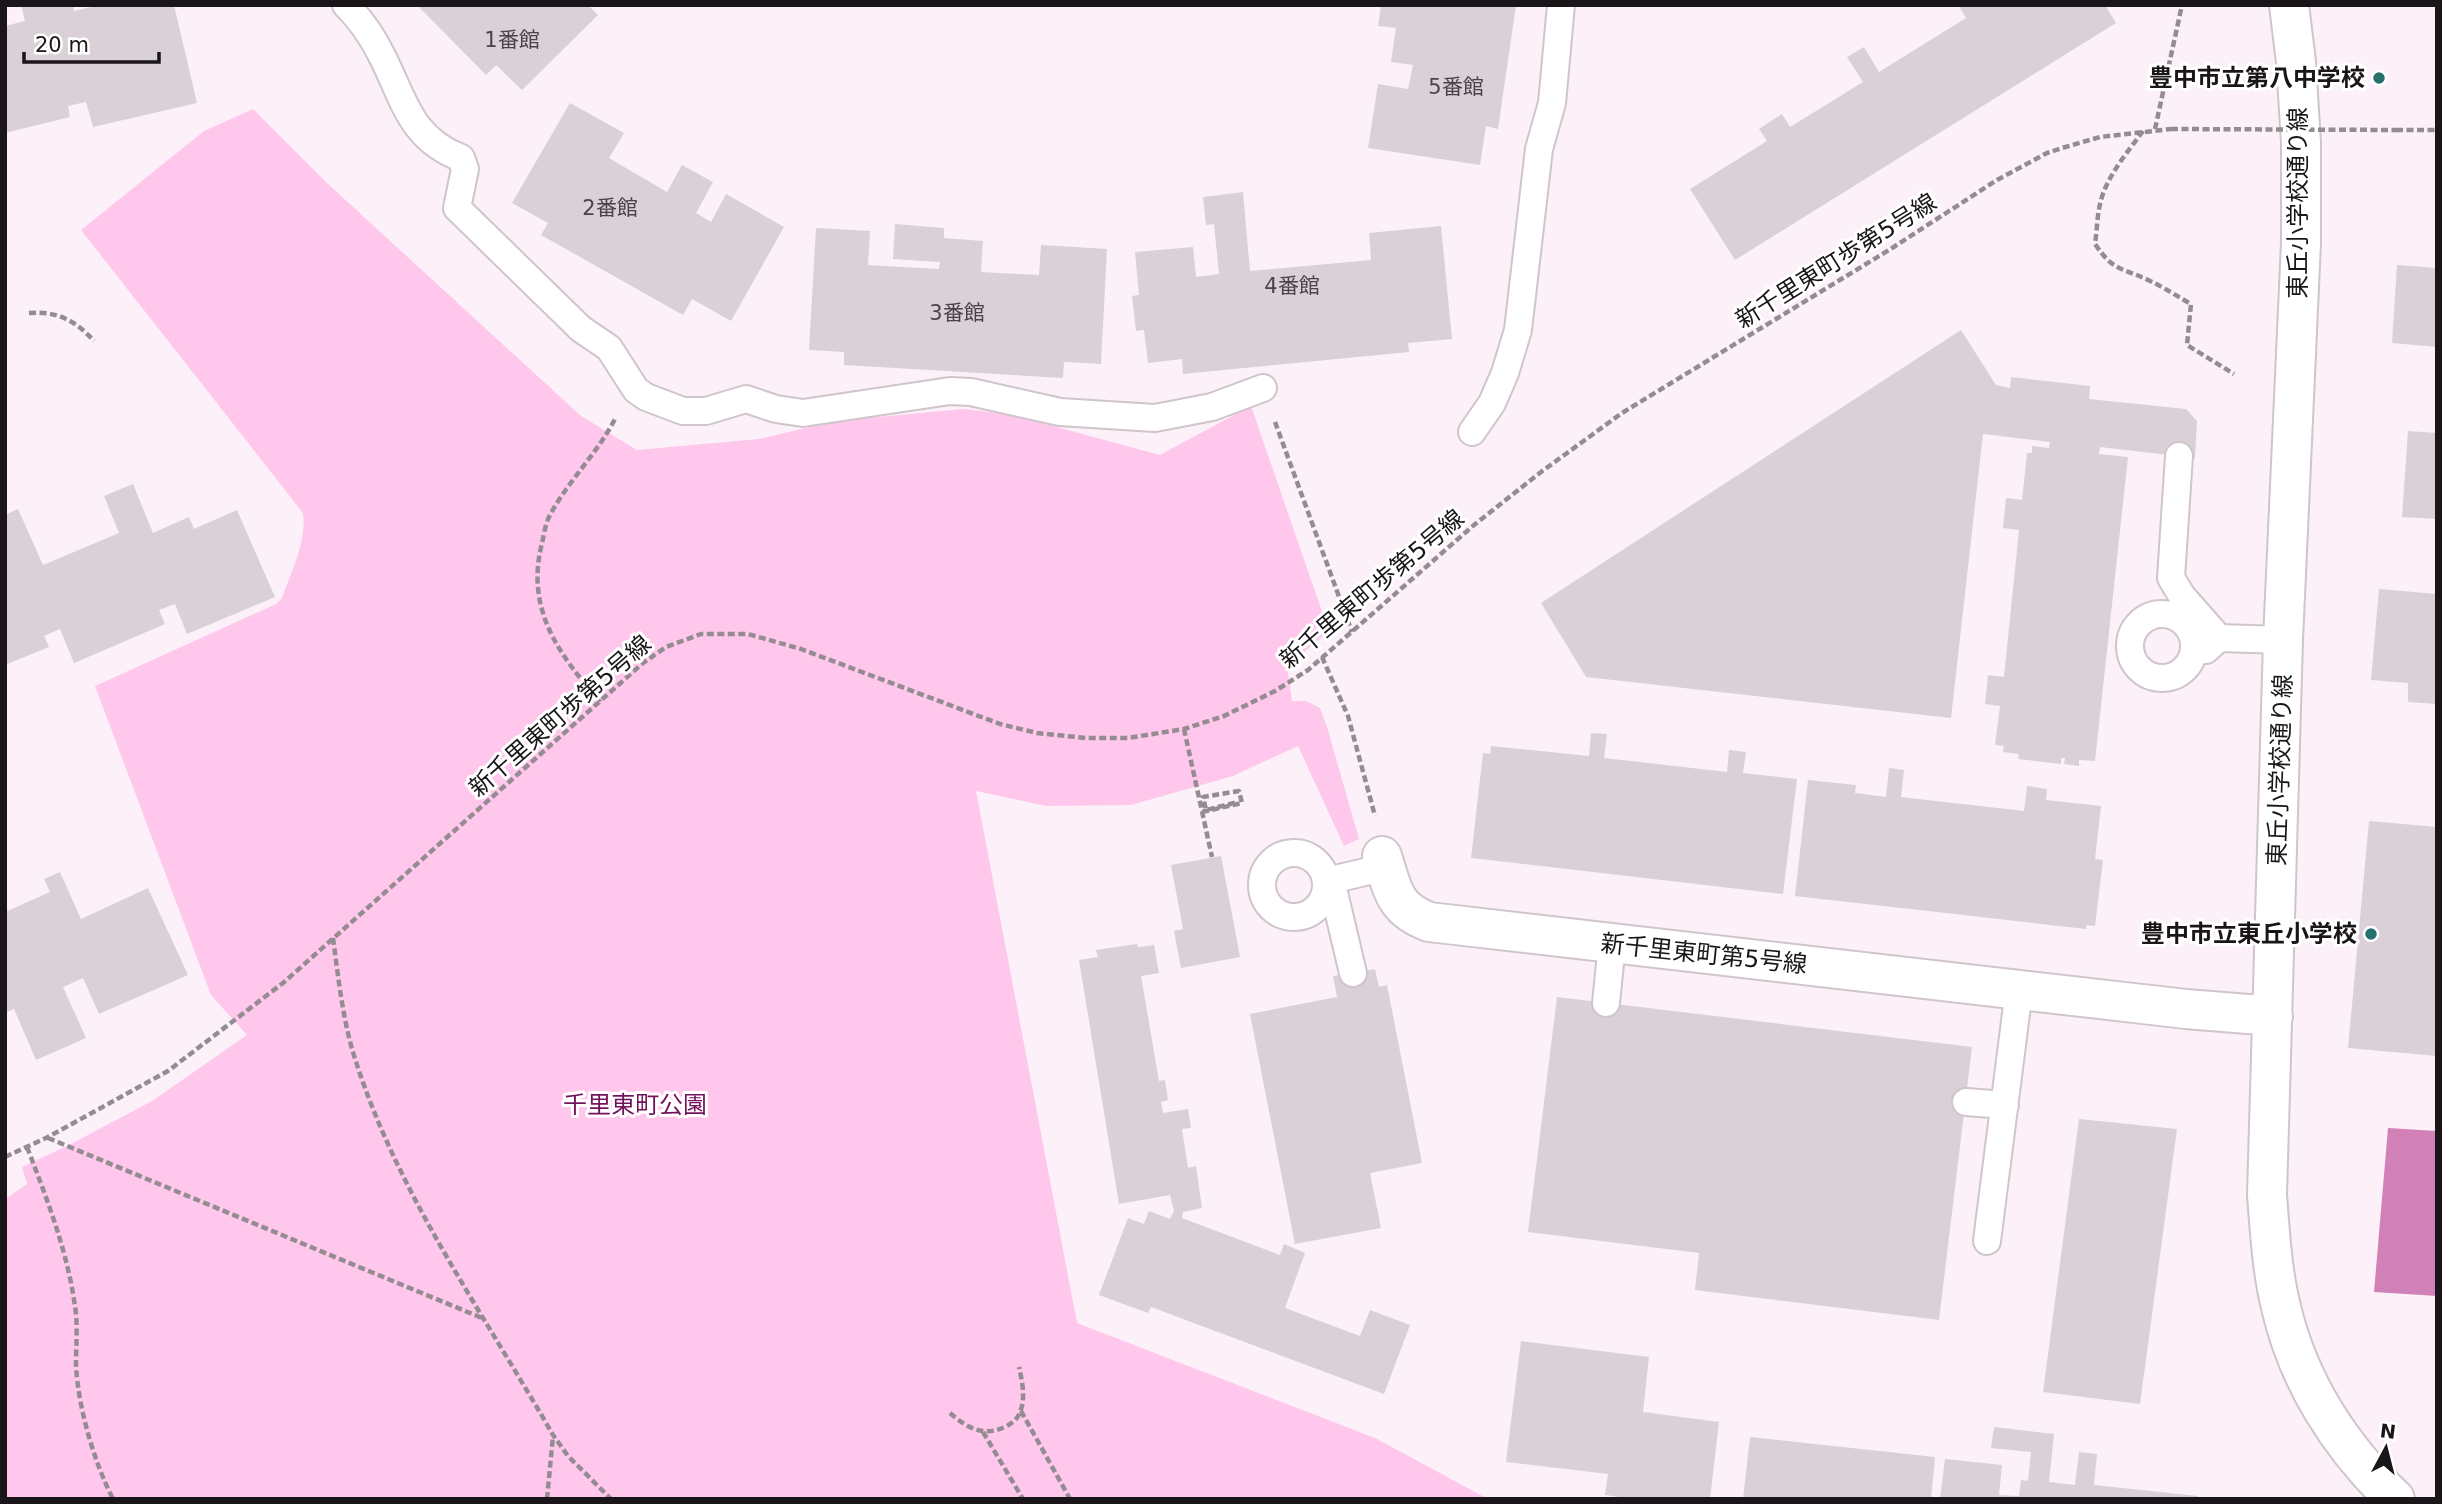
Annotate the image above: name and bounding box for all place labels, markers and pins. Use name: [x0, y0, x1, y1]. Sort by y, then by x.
place label: 豊中市立第八中学校: [2149, 64, 2365, 92]
marker: 豊中市立第八中学校: [2371, 70, 2387, 86]
place label: 豊中市立東丘小学校: [2141, 920, 2357, 948]
marker: 豊中市立東丘小学校: [2363, 926, 2379, 942]

